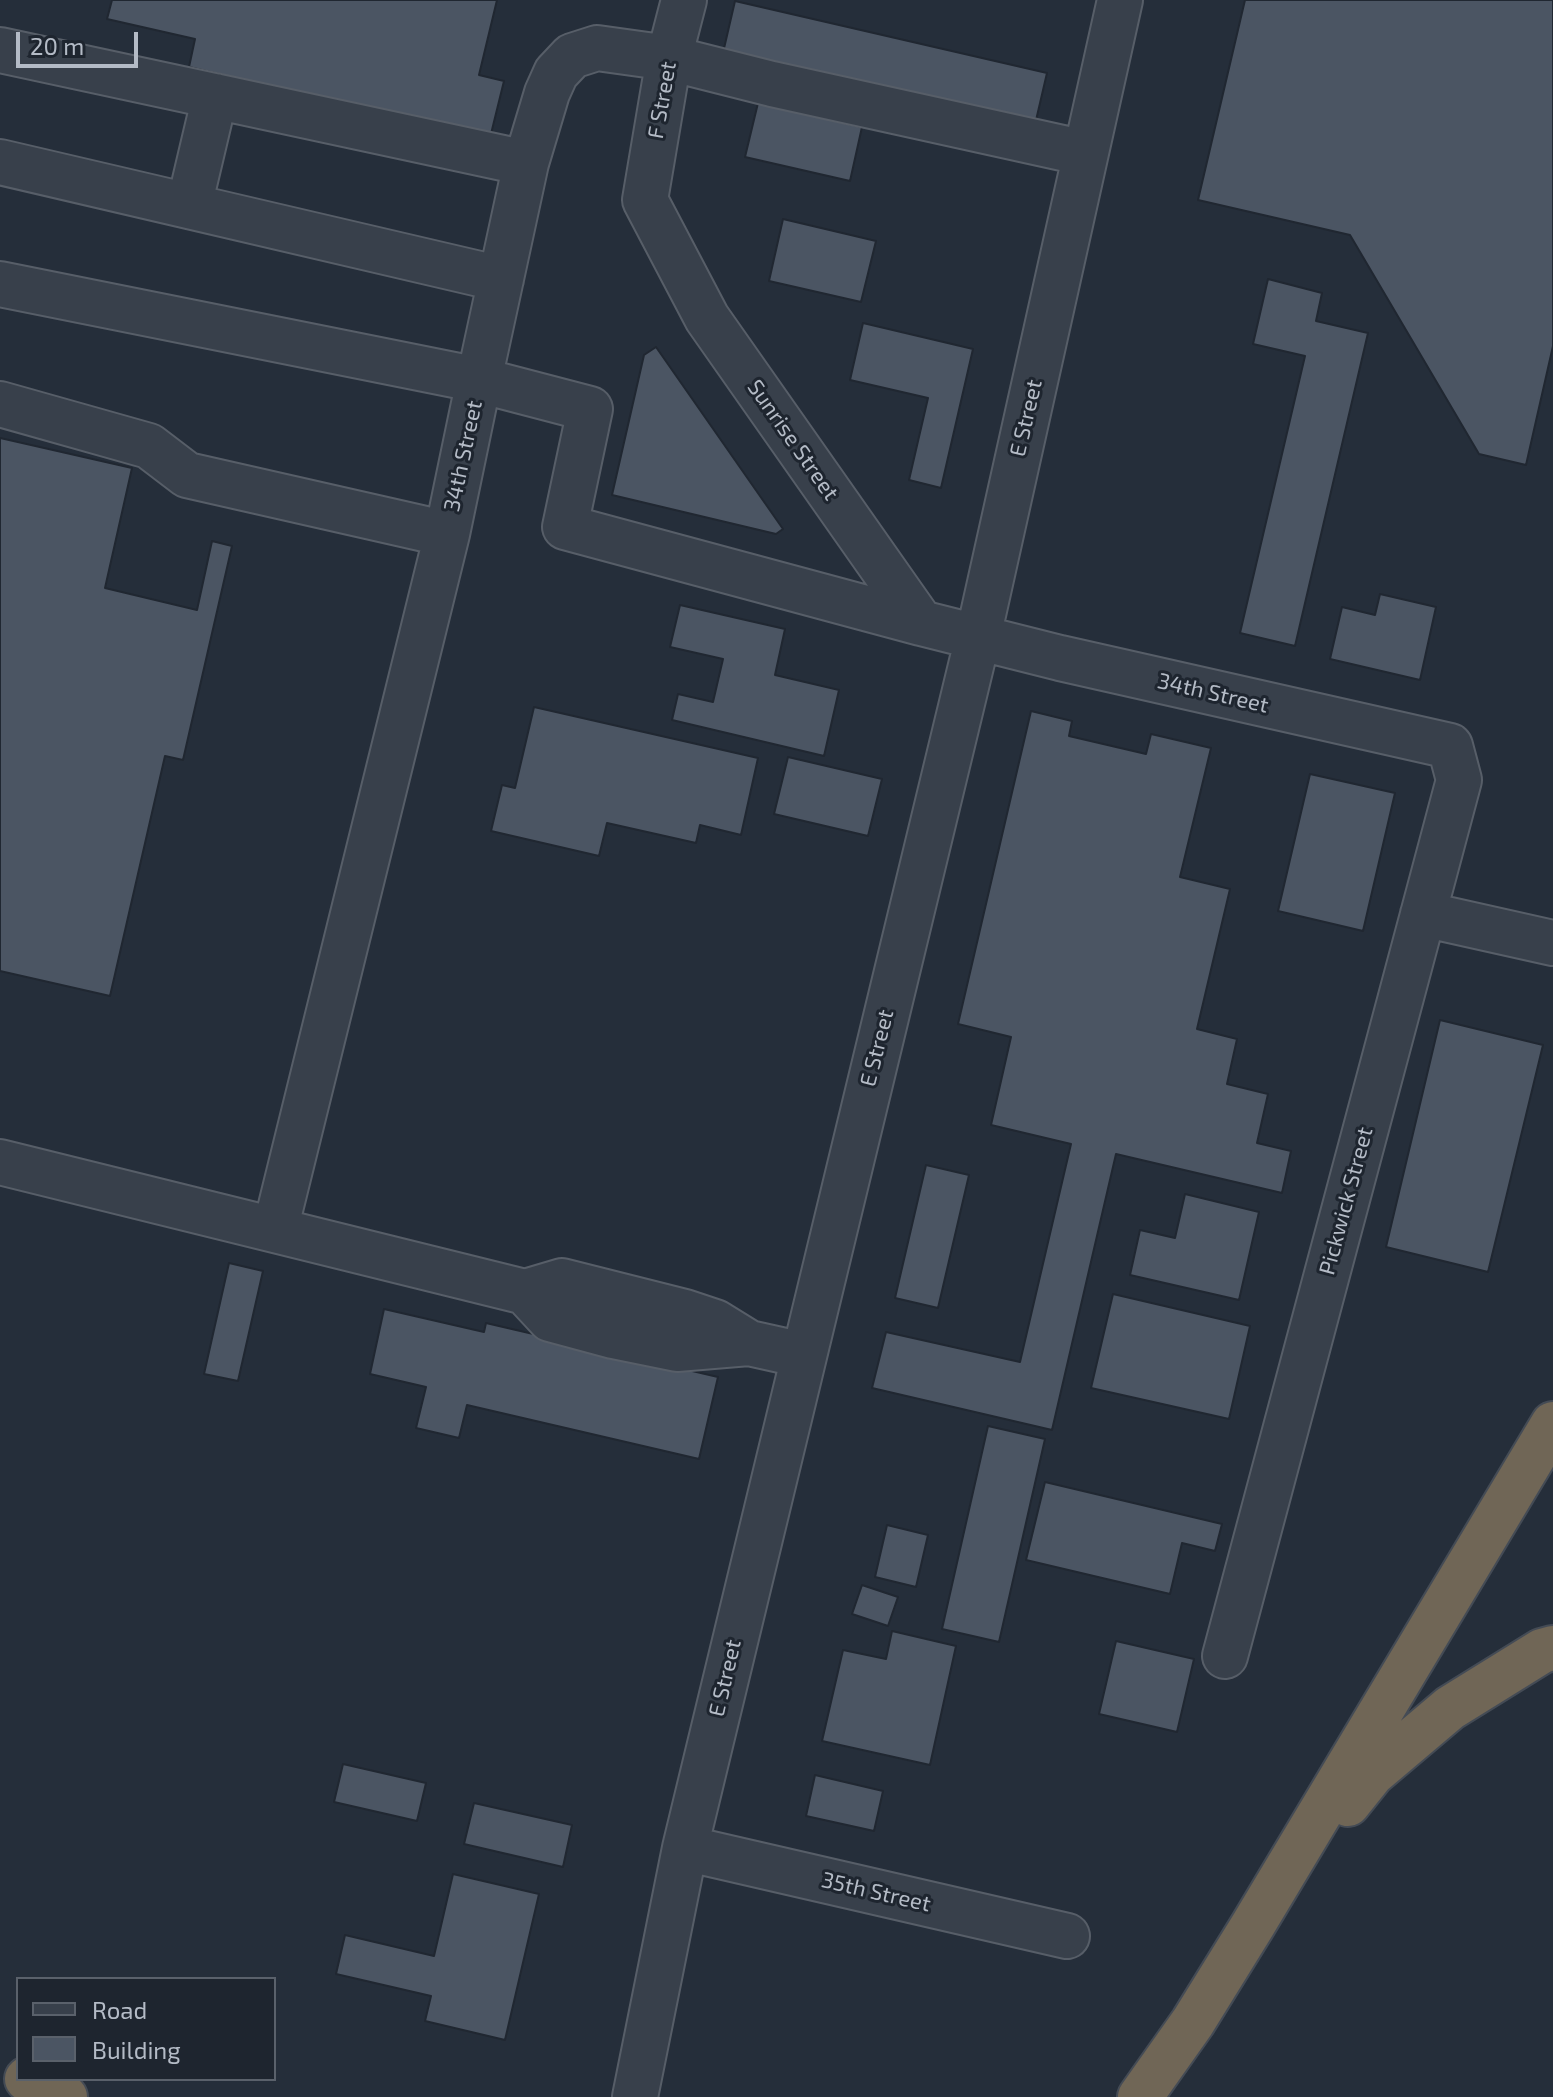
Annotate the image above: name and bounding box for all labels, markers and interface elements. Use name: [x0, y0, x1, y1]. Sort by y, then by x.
scale bar: [20, 16, 142, 66]
text: 20 m: [30, 31, 84, 60]
street label: F Street: [642, 59, 682, 141]
street label: Sunrise Street: [742, 375, 844, 505]
street label: E Street: [1004, 377, 1048, 459]
street label: 34th Street: [438, 398, 488, 514]
street label: 34th Street: [1155, 667, 1271, 719]
street label: E Street: [855, 1007, 899, 1089]
street label: Pickwick Street: [1314, 1124, 1378, 1278]
street label: E Street: [703, 1637, 747, 1719]
street label: 35th Street: [819, 1867, 933, 1917]
legend: [16, 1977, 276, 2081]
text: Road: [92, 1995, 147, 2024]
text: Building: [92, 2035, 181, 2064]

